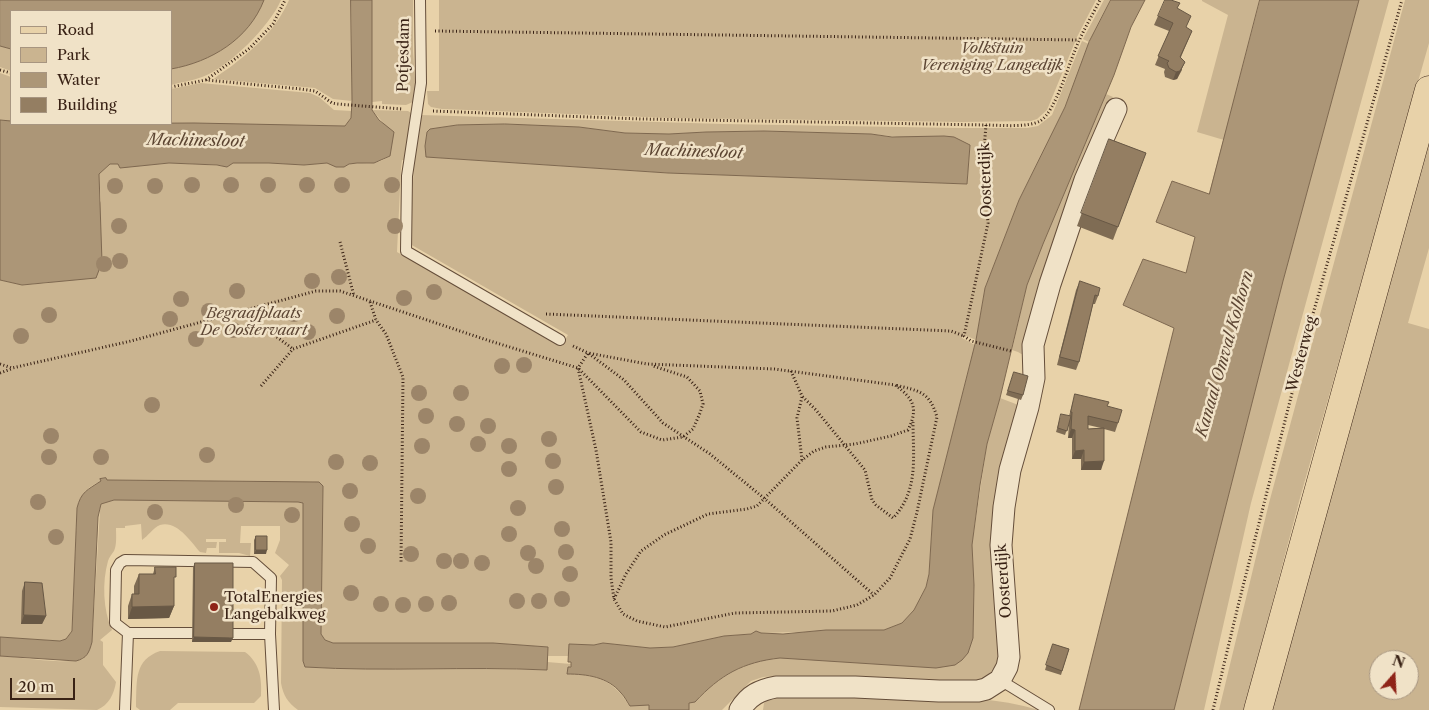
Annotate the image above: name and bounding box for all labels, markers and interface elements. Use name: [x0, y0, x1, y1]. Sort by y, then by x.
legend: [10, 10, 172, 125]
street label: Potjesdam: [394, 18, 414, 92]
text: Road: [57, 20, 94, 39]
park label: Volkstuin Vereniging Langedijk: [921, 40, 1063, 75]
text: Park: [57, 45, 90, 64]
text: Water: [57, 70, 100, 89]
text: Building: [57, 95, 117, 114]
water label: Machinesloot: [147, 131, 245, 151]
water label: Machinesloot: [645, 141, 743, 163]
street label: Oosterdijk: [976, 142, 996, 218]
water label: Kanaal Omval Kolhorn: [1192, 269, 1258, 439]
park label: Begraafplaats De Oostervaart: [201, 305, 307, 340]
street label: Westerweg: [1283, 314, 1321, 394]
street label: Oosterdijk: [992, 543, 1016, 619]
place label: TotalEnergies Langebalkweg: [224, 589, 325, 624]
marker: TotalEnergies Langebalkweg: [208, 601, 220, 613]
north arrow: [1369, 650, 1419, 700]
text: N: [1390, 651, 1407, 672]
scale bar: [12, 668, 78, 700]
text: 20 m: [18, 677, 54, 696]

